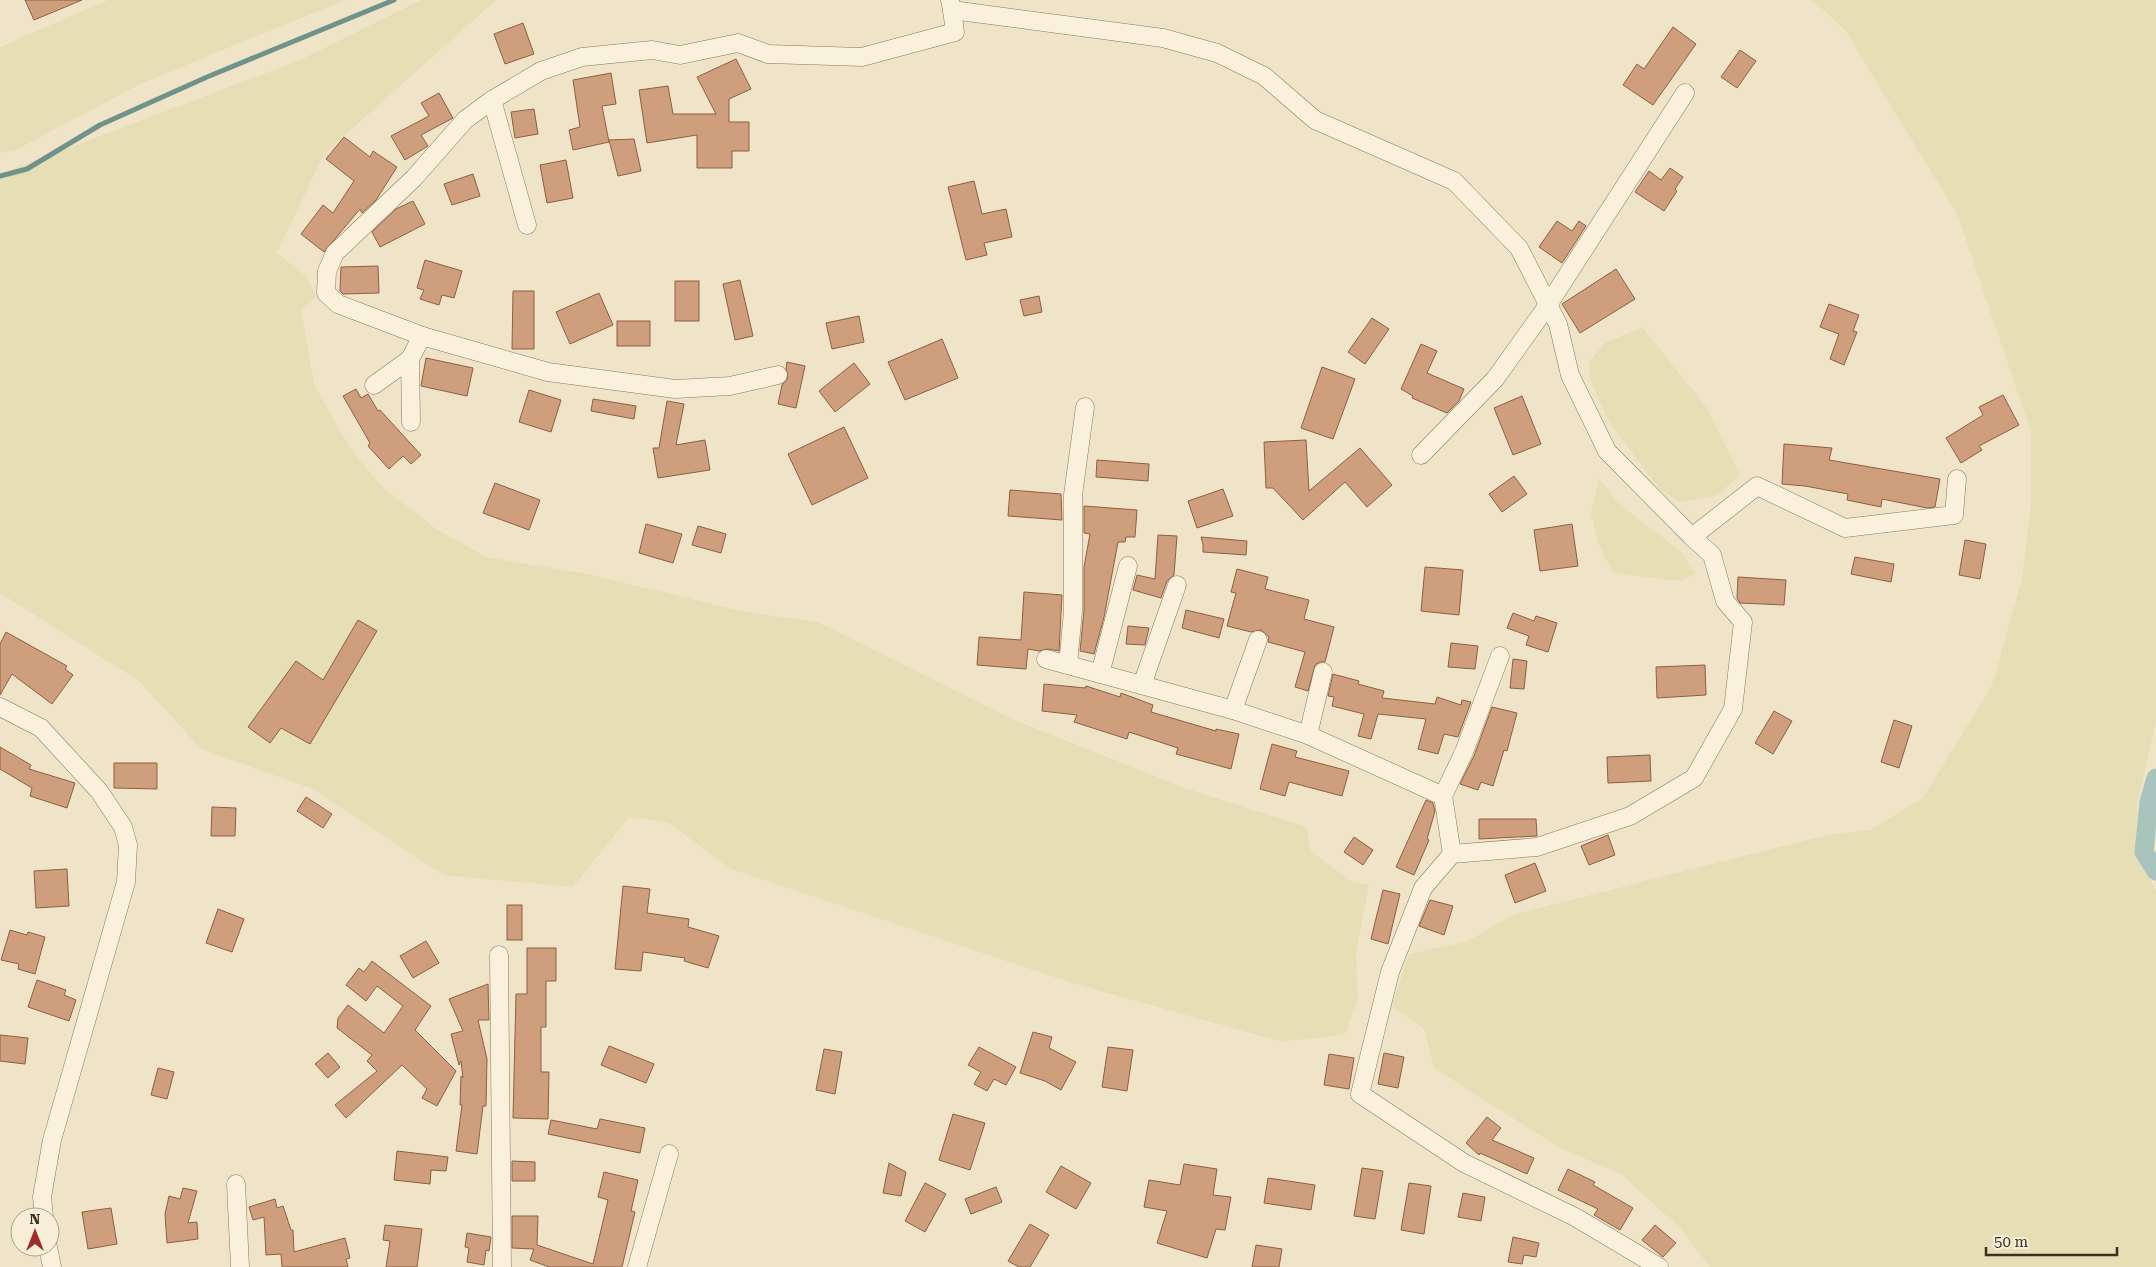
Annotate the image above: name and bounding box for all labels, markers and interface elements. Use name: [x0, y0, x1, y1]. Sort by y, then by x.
north arrow: [10, 1207, 60, 1257]
text: N: [30, 1211, 41, 1227]
scale bar: [1986, 1224, 2117, 1256]
text: 50 m: [1994, 1233, 2029, 1251]

